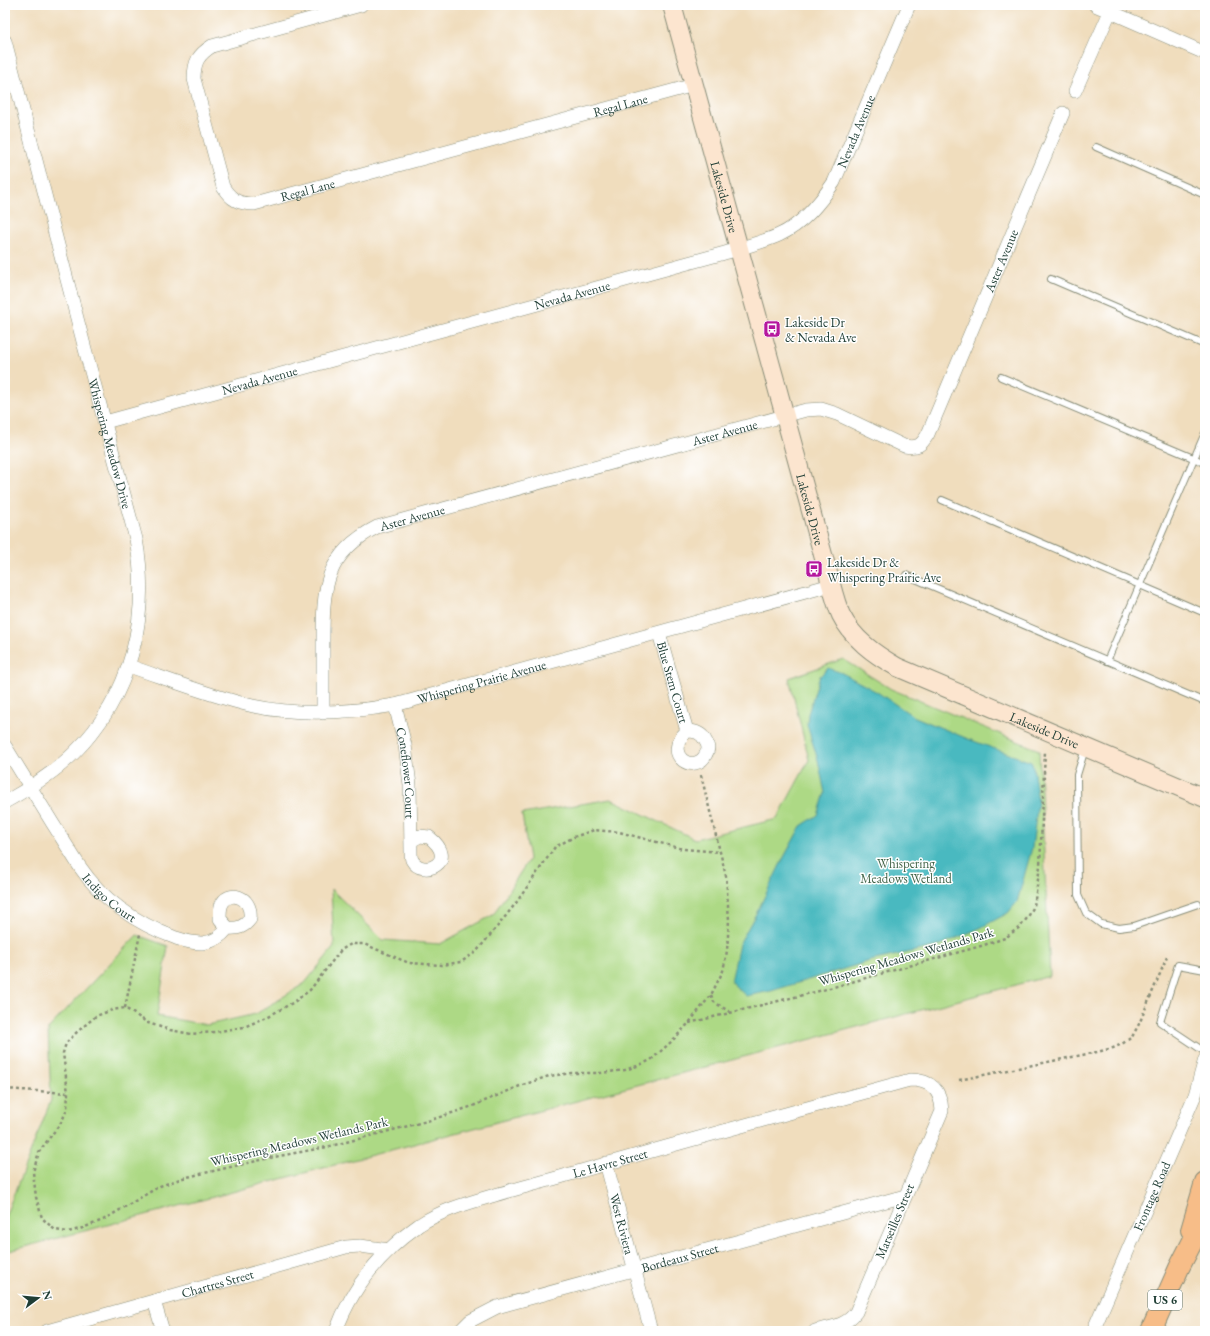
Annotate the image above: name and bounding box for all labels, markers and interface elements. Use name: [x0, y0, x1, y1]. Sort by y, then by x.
street label: Regal Lane: [591, 90, 649, 121]
street label: Nevada Avenue: [833, 92, 879, 171]
street label: Lakeside Drive: [706, 159, 742, 235]
street label: Regal Lane: [279, 175, 337, 205]
street label: Aster Avenue: [980, 227, 1022, 296]
street label: Nevada Avenue: [532, 277, 612, 314]
place label: Lakeside Dr & Nevada Ave: [785, 314, 856, 346]
bus stop icon: Lakeside Dr & Nevada Ave: [762, 319, 782, 339]
street label: Nevada Avenue: [220, 362, 299, 399]
street label: Whispering Meadow Drive: [84, 376, 135, 511]
street label: Aster Avenue: [689, 416, 759, 450]
street label: Lakeside Drive: [792, 472, 828, 547]
street label: Aster Avenue: [377, 501, 447, 535]
place label: Lakeside Dr & Whispering Prairie Ave: [827, 554, 941, 586]
bus stop icon: Lakeside Dr & Whispering Prairie Ave: [804, 559, 824, 579]
street label: Blue Stem Court: [653, 639, 692, 725]
street label: Whispering Prairie Avenue: [415, 656, 548, 707]
street label: Lakeside Drive: [1007, 708, 1082, 752]
street label: Coneflower Court: [392, 725, 419, 819]
park label: Whispering Meadows Wetland: [860, 855, 952, 887]
street label: Indigo Court: [78, 870, 139, 926]
street label: Whispering Meadows Wetlands Park: [817, 923, 996, 990]
street label: Whispering Meadows Wetlands Park: [209, 1113, 390, 1170]
street label: Le Havre Street: [571, 1145, 649, 1182]
street label: Frontage Road: [1129, 1158, 1174, 1234]
street label: Marseilles Street: [871, 1181, 918, 1261]
street label: West Riviera: [606, 1192, 638, 1257]
street label: Bordeaux Street: [640, 1239, 720, 1276]
street label: Chartres Street: [179, 1265, 256, 1302]
north arrow: [18, 1278, 58, 1318]
text: N: [40, 1289, 56, 1302]
road number: US 6: [1148, 1290, 1182, 1310]

